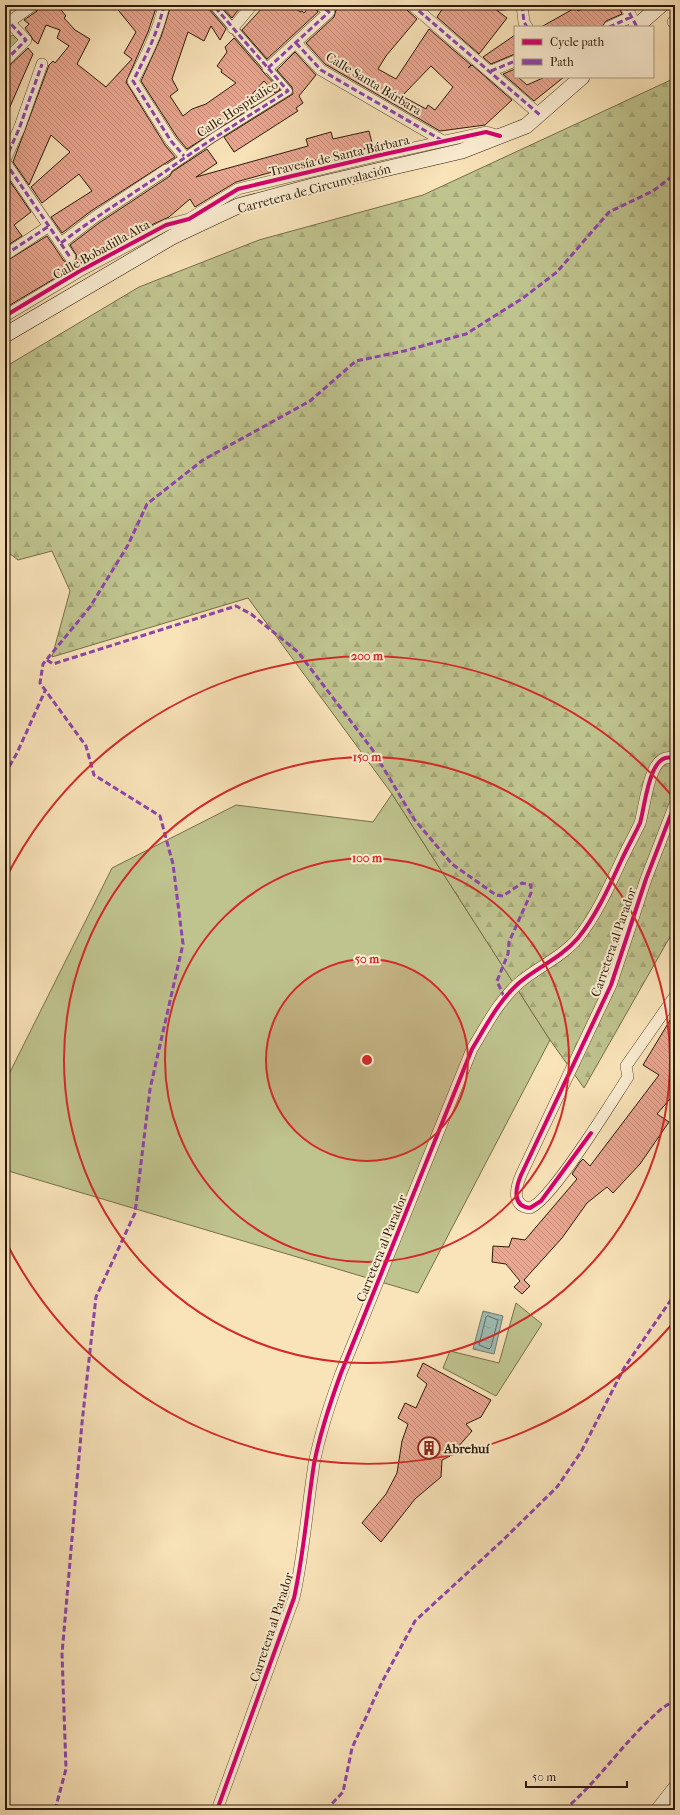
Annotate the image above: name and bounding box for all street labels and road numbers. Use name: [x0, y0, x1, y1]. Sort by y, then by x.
street label: Calle Santa Bárbara: [323, 49, 425, 118]
street label: Calle Hospitalico: [194, 76, 281, 140]
street label: Travesía de Santa Bárbara: [267, 132, 412, 179]
street label: Carretera de Circunvalación: [236, 161, 393, 216]
street label: Calle Bobadilla Alta: [50, 216, 153, 282]
street label: Carretera al Parador: [588, 885, 639, 999]
street label: Carretera al Parador: [353, 1192, 410, 1304]
street label: Carretera al Parador: [247, 1570, 296, 1684]

